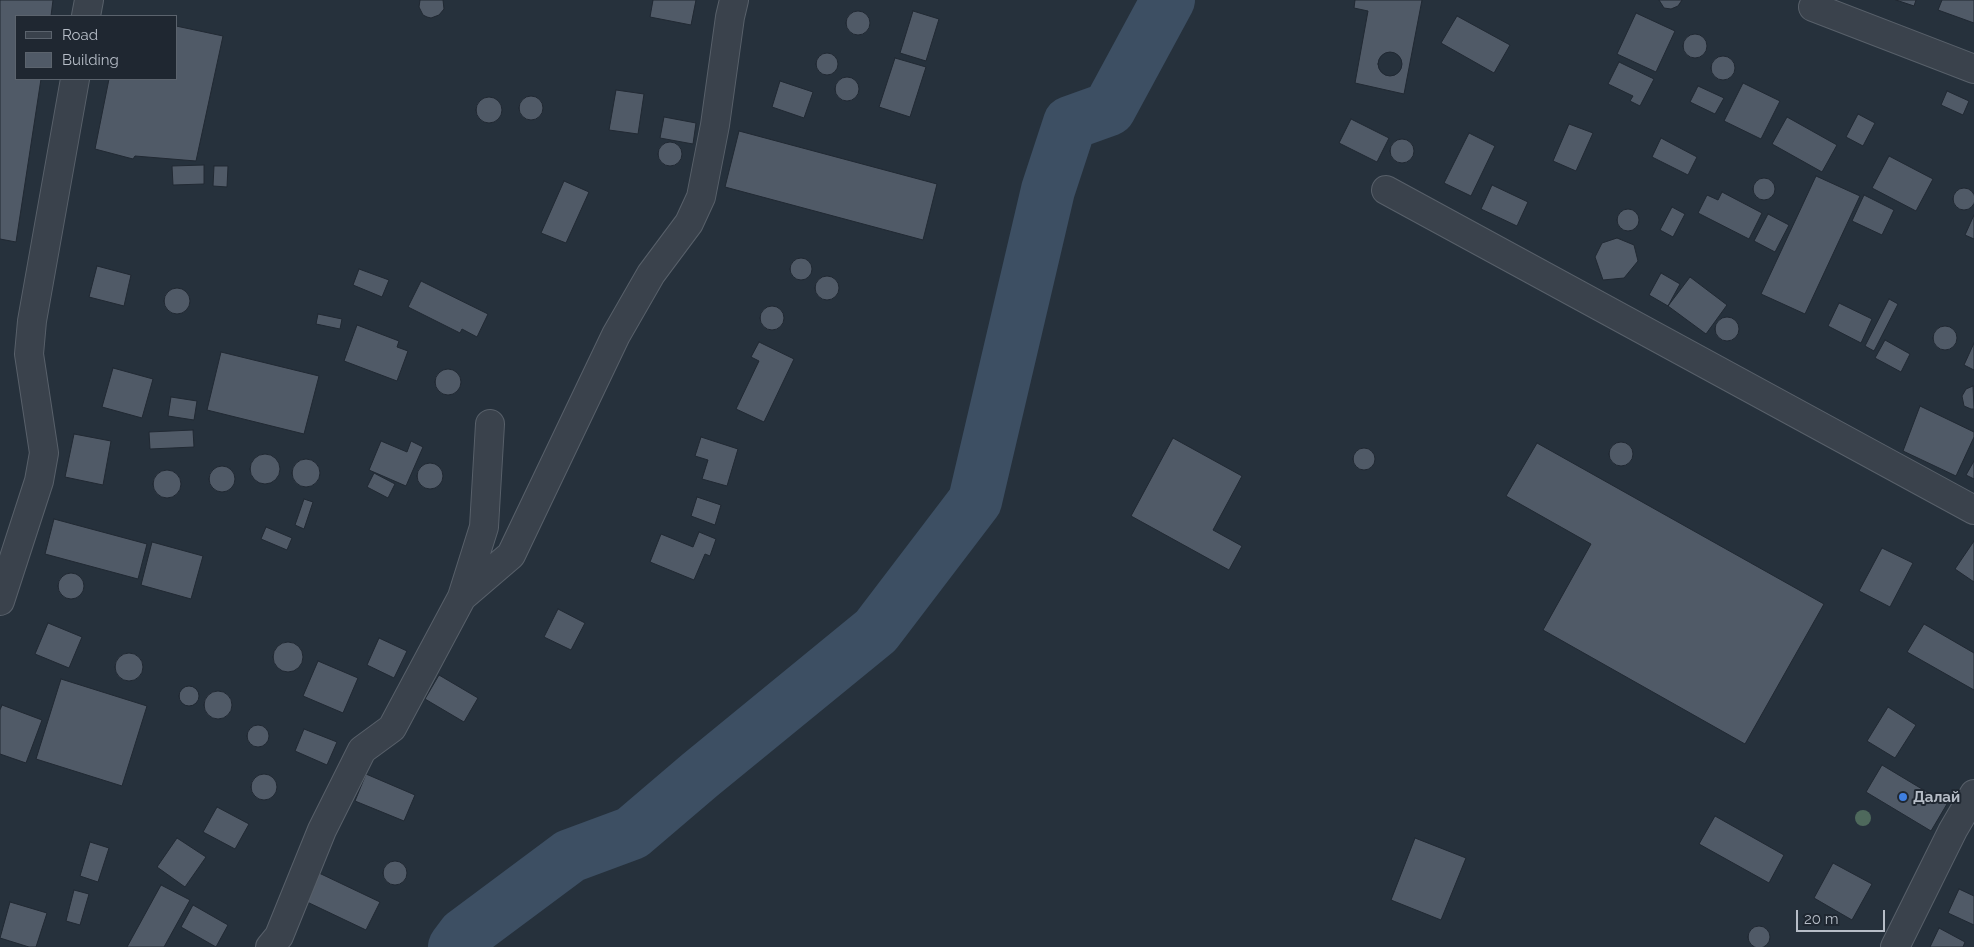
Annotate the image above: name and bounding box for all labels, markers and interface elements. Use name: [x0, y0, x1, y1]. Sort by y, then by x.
legend: [15, 15, 178, 80]
text: Road: [62, 26, 98, 44]
text: Building: [62, 51, 119, 69]
place label: Далай: [1913, 788, 1960, 806]
marker: Далай: [1897, 791, 1909, 803]
scale bar: [1799, 900, 1888, 932]
text: 20 m: [1804, 910, 1839, 928]

